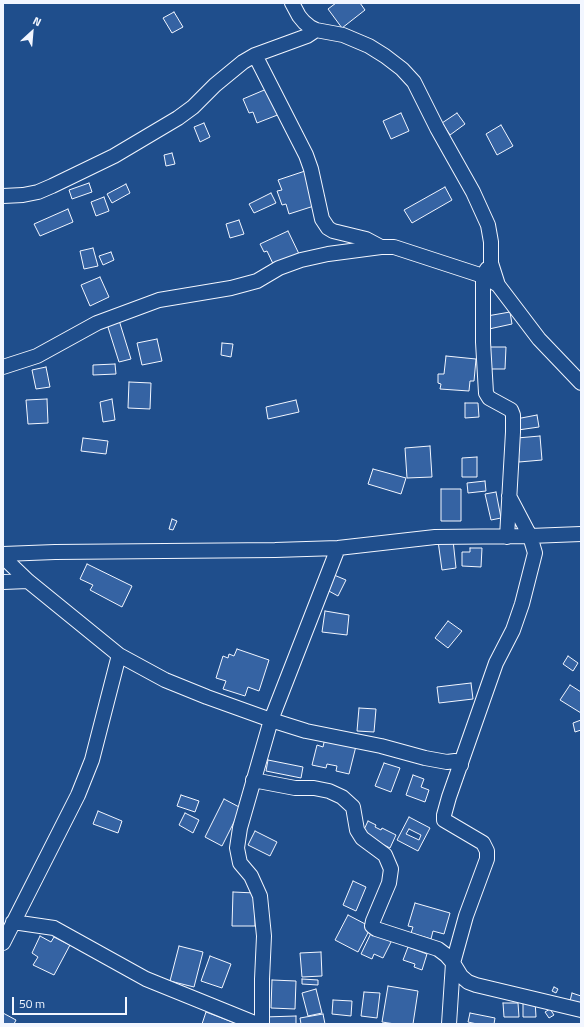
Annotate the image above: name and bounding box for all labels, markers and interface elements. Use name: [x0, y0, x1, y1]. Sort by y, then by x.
north arrow: [12, 12, 52, 52]
text: N: [30, 12, 44, 30]
scale bar: [14, 989, 129, 1015]
text: 50 m: [19, 994, 45, 1013]

